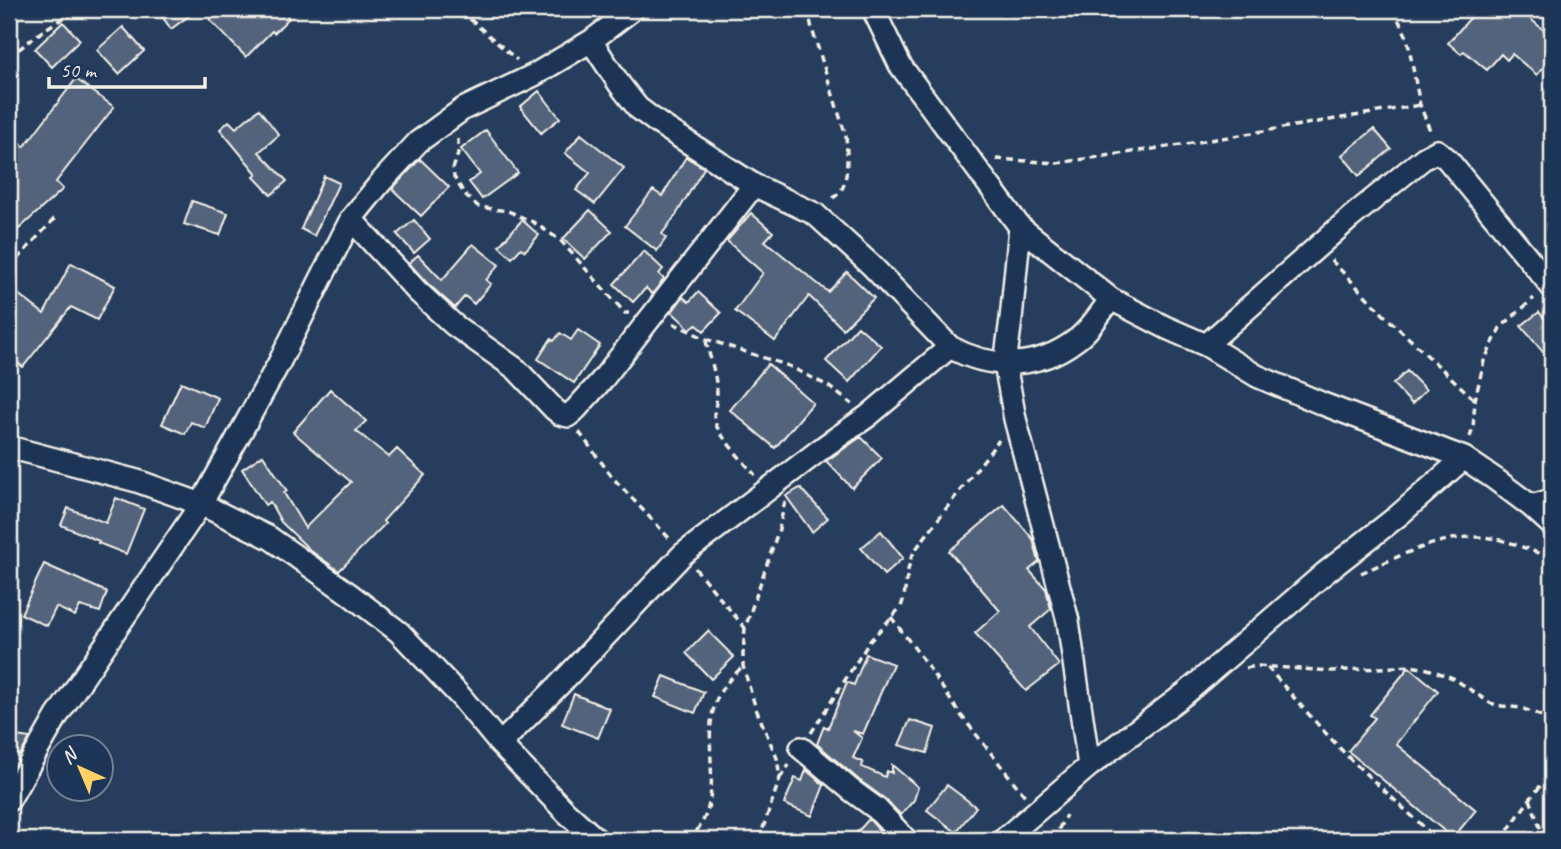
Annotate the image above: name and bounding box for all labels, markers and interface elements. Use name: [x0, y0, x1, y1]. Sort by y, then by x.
scale bar: [49, 46, 205, 90]
text: 50 m: [60, 57, 98, 83]
north arrow: [46, 734, 116, 804]
text: N: [56, 742, 84, 769]

